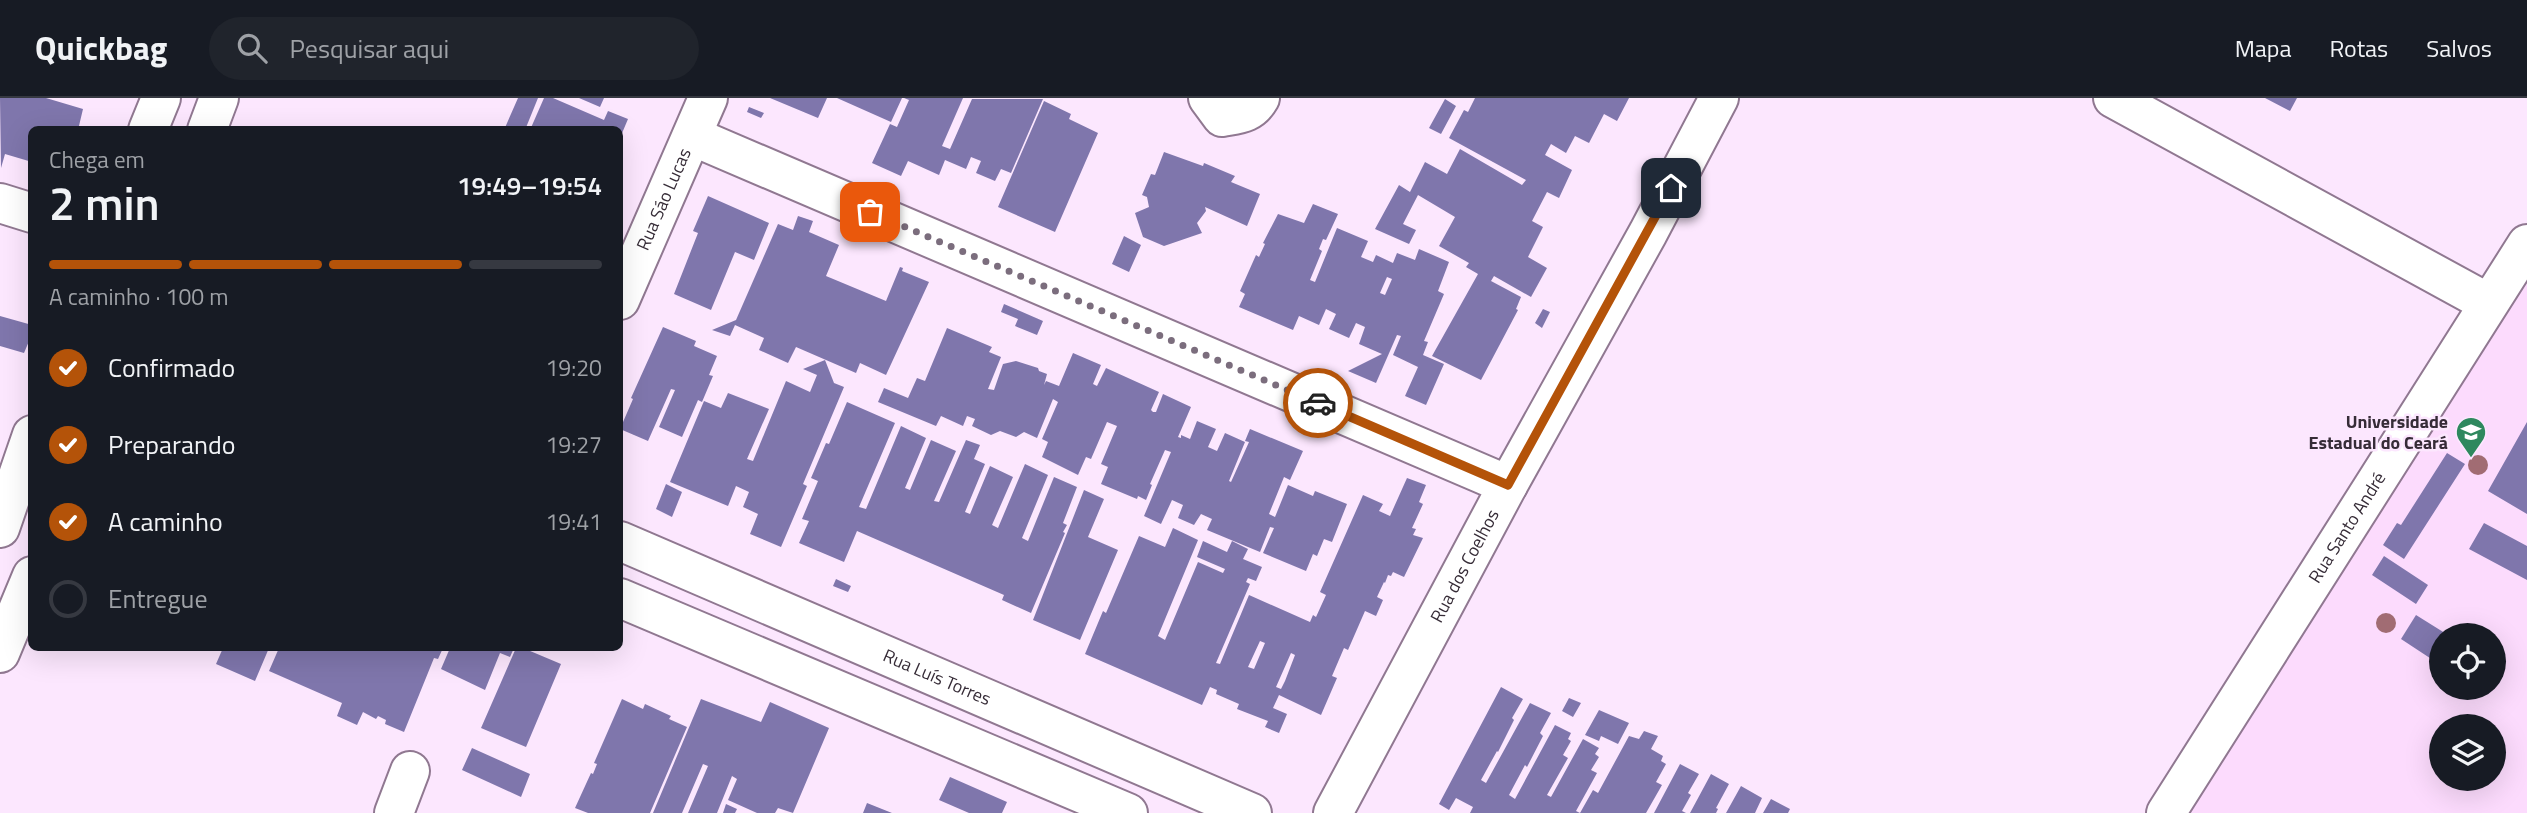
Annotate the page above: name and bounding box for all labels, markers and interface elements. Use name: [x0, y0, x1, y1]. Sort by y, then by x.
search box: [209, 17, 699, 80]
text: Quickbag: [35, 23, 167, 73]
icon: search: [233, 29, 271, 67]
text: Pesquisar aqui: [289, 29, 449, 68]
text: Mapa: [2235, 30, 2291, 66]
text: Rotas: [2329, 30, 2388, 66]
text: Salvos: [2426, 30, 2492, 66]
text: Chega em: [49, 142, 145, 177]
street label: Rua Sáo Lucas: [629, 143, 698, 254]
pin: [1641, 158, 1701, 218]
text: 19:49–19:54: [457, 166, 602, 205]
text: 2 min: [49, 168, 160, 238]
icon: home: [1652, 169, 1690, 207]
pin: [840, 182, 900, 242]
icon: bag: [851, 193, 889, 231]
text: A caminho · 100 m: [49, 279, 228, 314]
text: Confirmado: [108, 348, 235, 387]
icon: check: [49, 349, 87, 387]
text: 19:20: [545, 350, 602, 385]
courier: [1283, 368, 1353, 438]
icon: car: [1299, 384, 1337, 422]
place label: Universidade Estadual do Ceará: [2309, 408, 2448, 456]
school or university icon: Universidade Estadual do Ceará: [2454, 415, 2488, 459]
text: Preparando: [108, 425, 235, 464]
icon: check: [49, 426, 87, 464]
text: 19:27: [545, 427, 602, 462]
street label: Rua Santo André: [2301, 467, 2392, 588]
text: A caminho: [108, 502, 223, 541]
icon: check: [49, 503, 87, 541]
text: 19:41: [545, 504, 602, 539]
street label: Rua dos Coelhos: [1423, 504, 1506, 627]
text: Entregue: [108, 579, 208, 618]
map controls: [2429, 623, 2506, 791]
button: locate: [2429, 623, 2506, 700]
street label: Rua Luís Torres: [879, 642, 995, 712]
button: layers: [2429, 714, 2506, 791]

